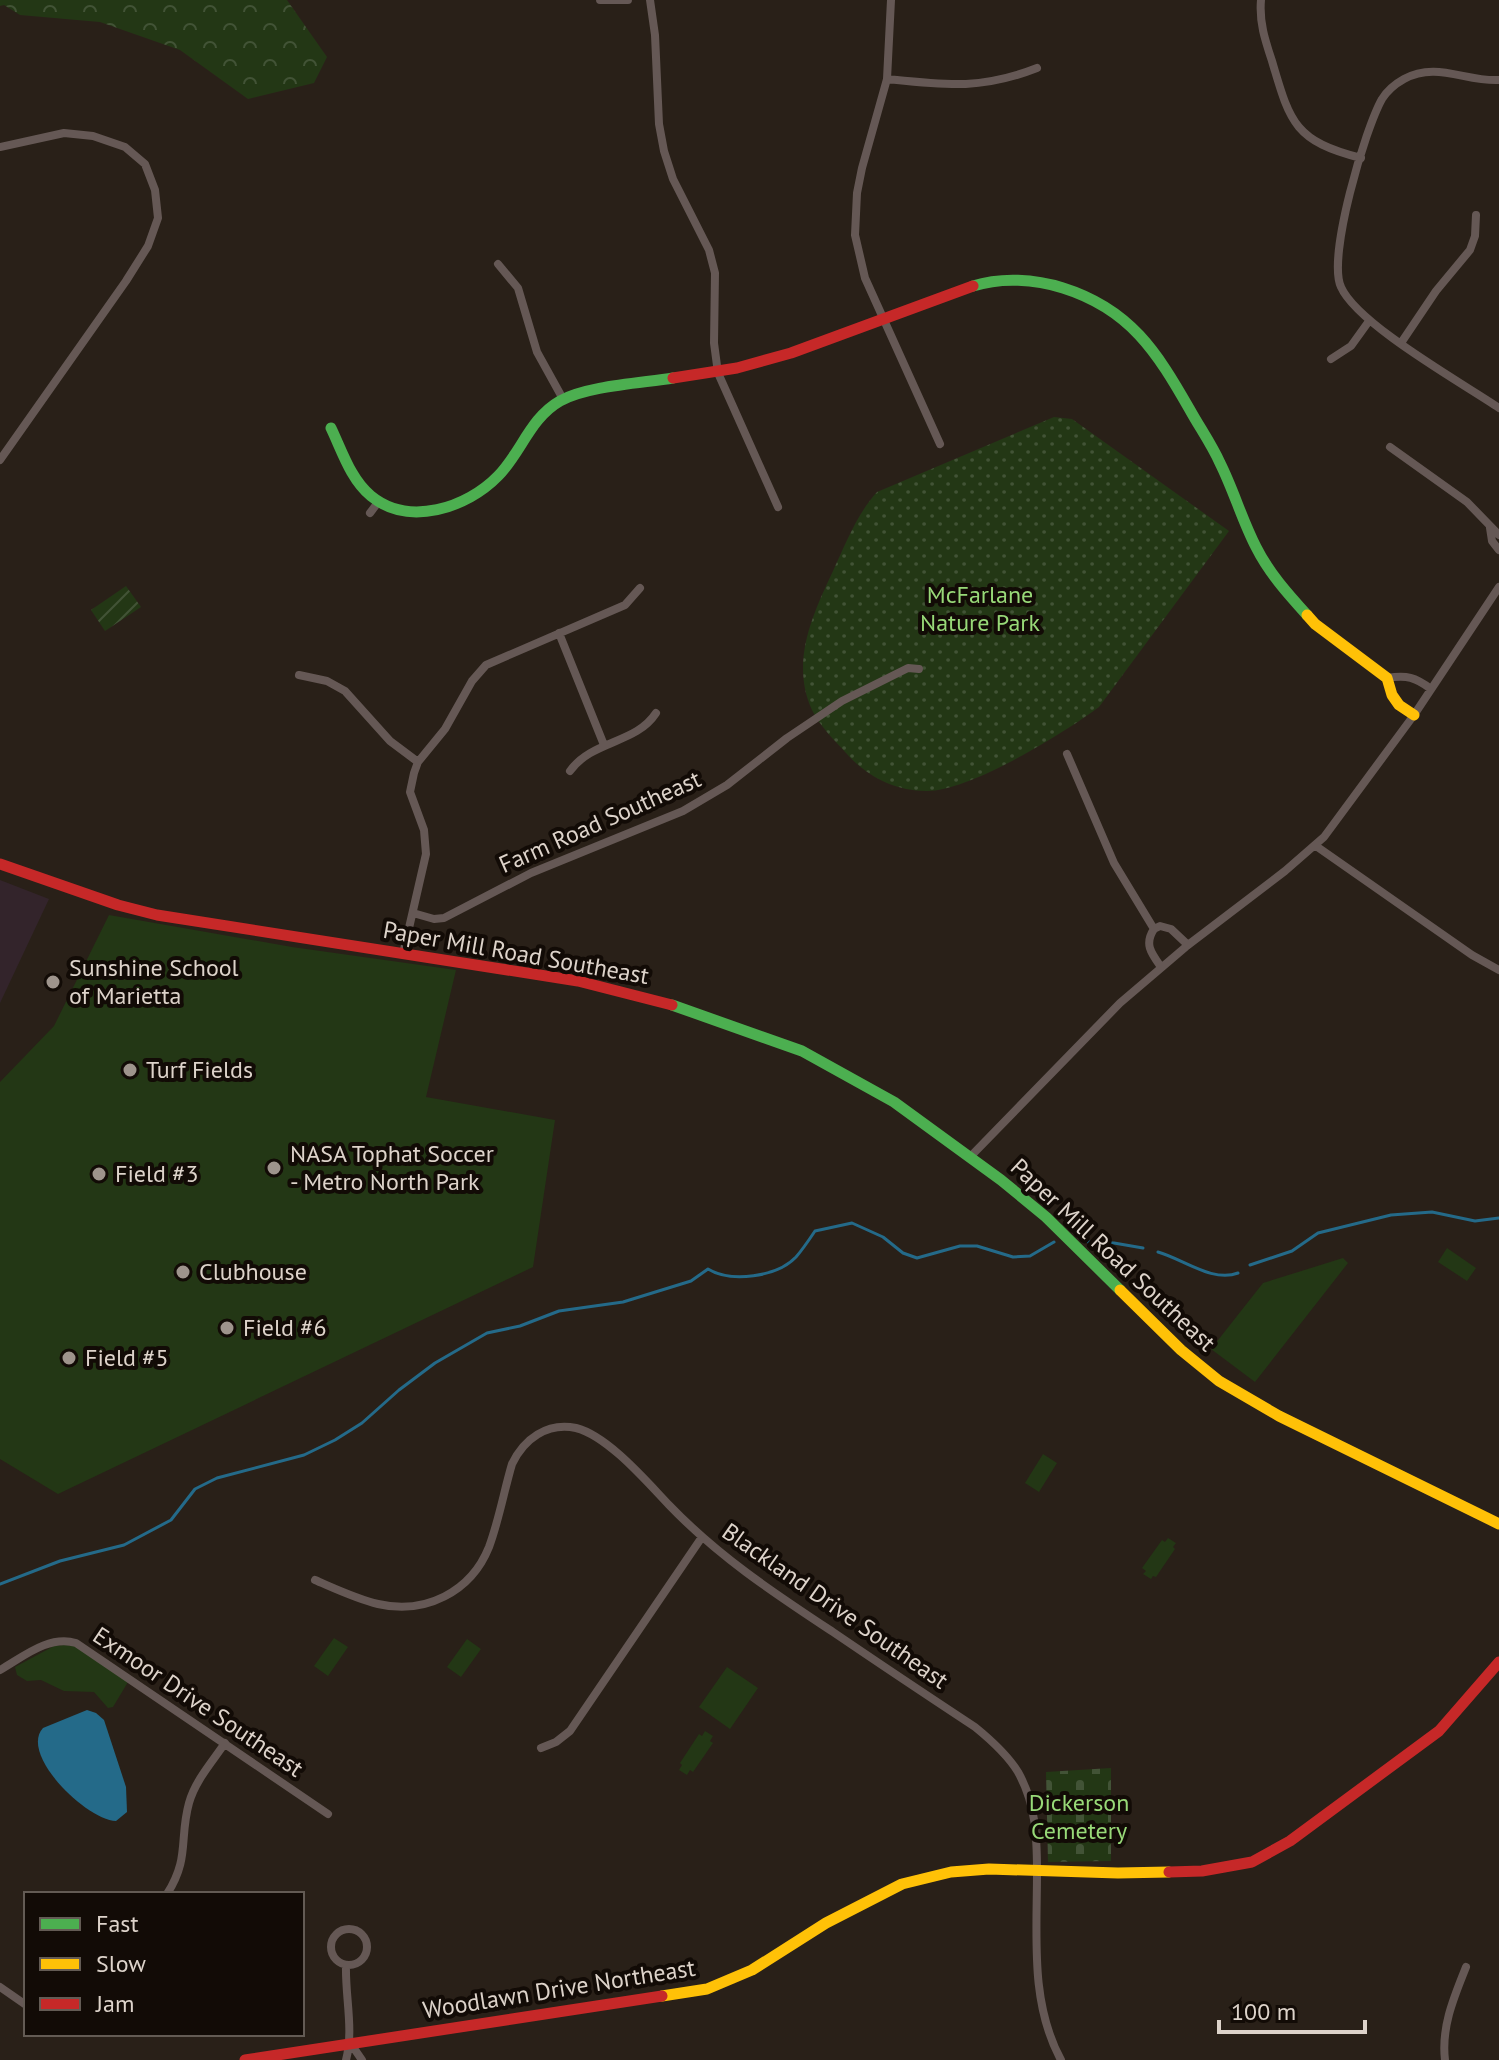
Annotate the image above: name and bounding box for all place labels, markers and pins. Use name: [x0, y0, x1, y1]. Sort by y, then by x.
place label: Sunshine School of Marietta: [69, 952, 239, 1011]
marker: Sunshine School of Marietta: [44, 973, 62, 991]
place label: Turf Fields: [146, 1054, 253, 1085]
marker: Turf Fields: [121, 1061, 139, 1079]
place label: NASA Tophat Soccer - Metro North Park: [290, 1138, 494, 1197]
place label: Field #3: [115, 1158, 199, 1189]
marker: NASA Tophat Soccer - Metro North Park: [265, 1159, 283, 1177]
marker: Field #3: [90, 1165, 108, 1183]
place label: Clubhouse: [199, 1256, 307, 1287]
marker: Clubhouse: [174, 1263, 192, 1281]
place label: Field #6: [243, 1312, 327, 1343]
marker: Field #6: [218, 1319, 236, 1337]
place label: Field #5: [85, 1342, 169, 1373]
marker: Field #5: [60, 1349, 78, 1367]

